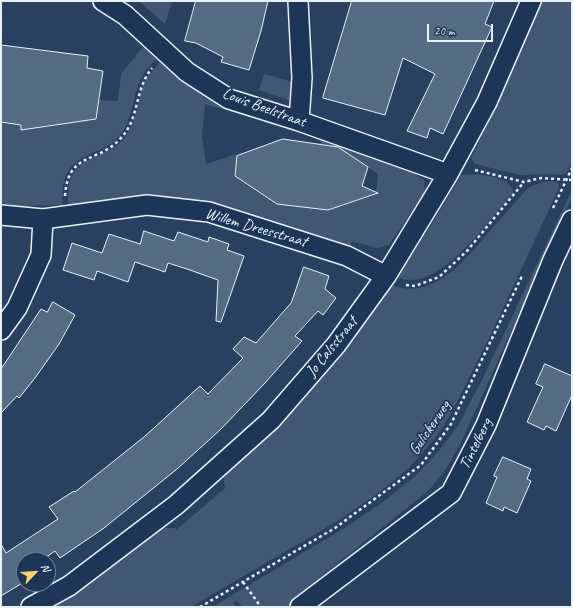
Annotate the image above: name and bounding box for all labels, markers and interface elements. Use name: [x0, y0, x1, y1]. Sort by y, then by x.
scale bar: [429, 16, 495, 42]
text: 20 m: [434, 23, 454, 39]
street label: Louis Beelstraat: [220, 84, 308, 132]
street label: Willem Dreesstraat: [203, 204, 309, 252]
street label: Jo Calsstraat: [302, 313, 362, 381]
street label: Gulickerweg: [405, 397, 455, 459]
street label: Tintelberg: [455, 415, 497, 473]
north arrow: [16, 552, 56, 592]
text: N: [38, 561, 54, 573]

